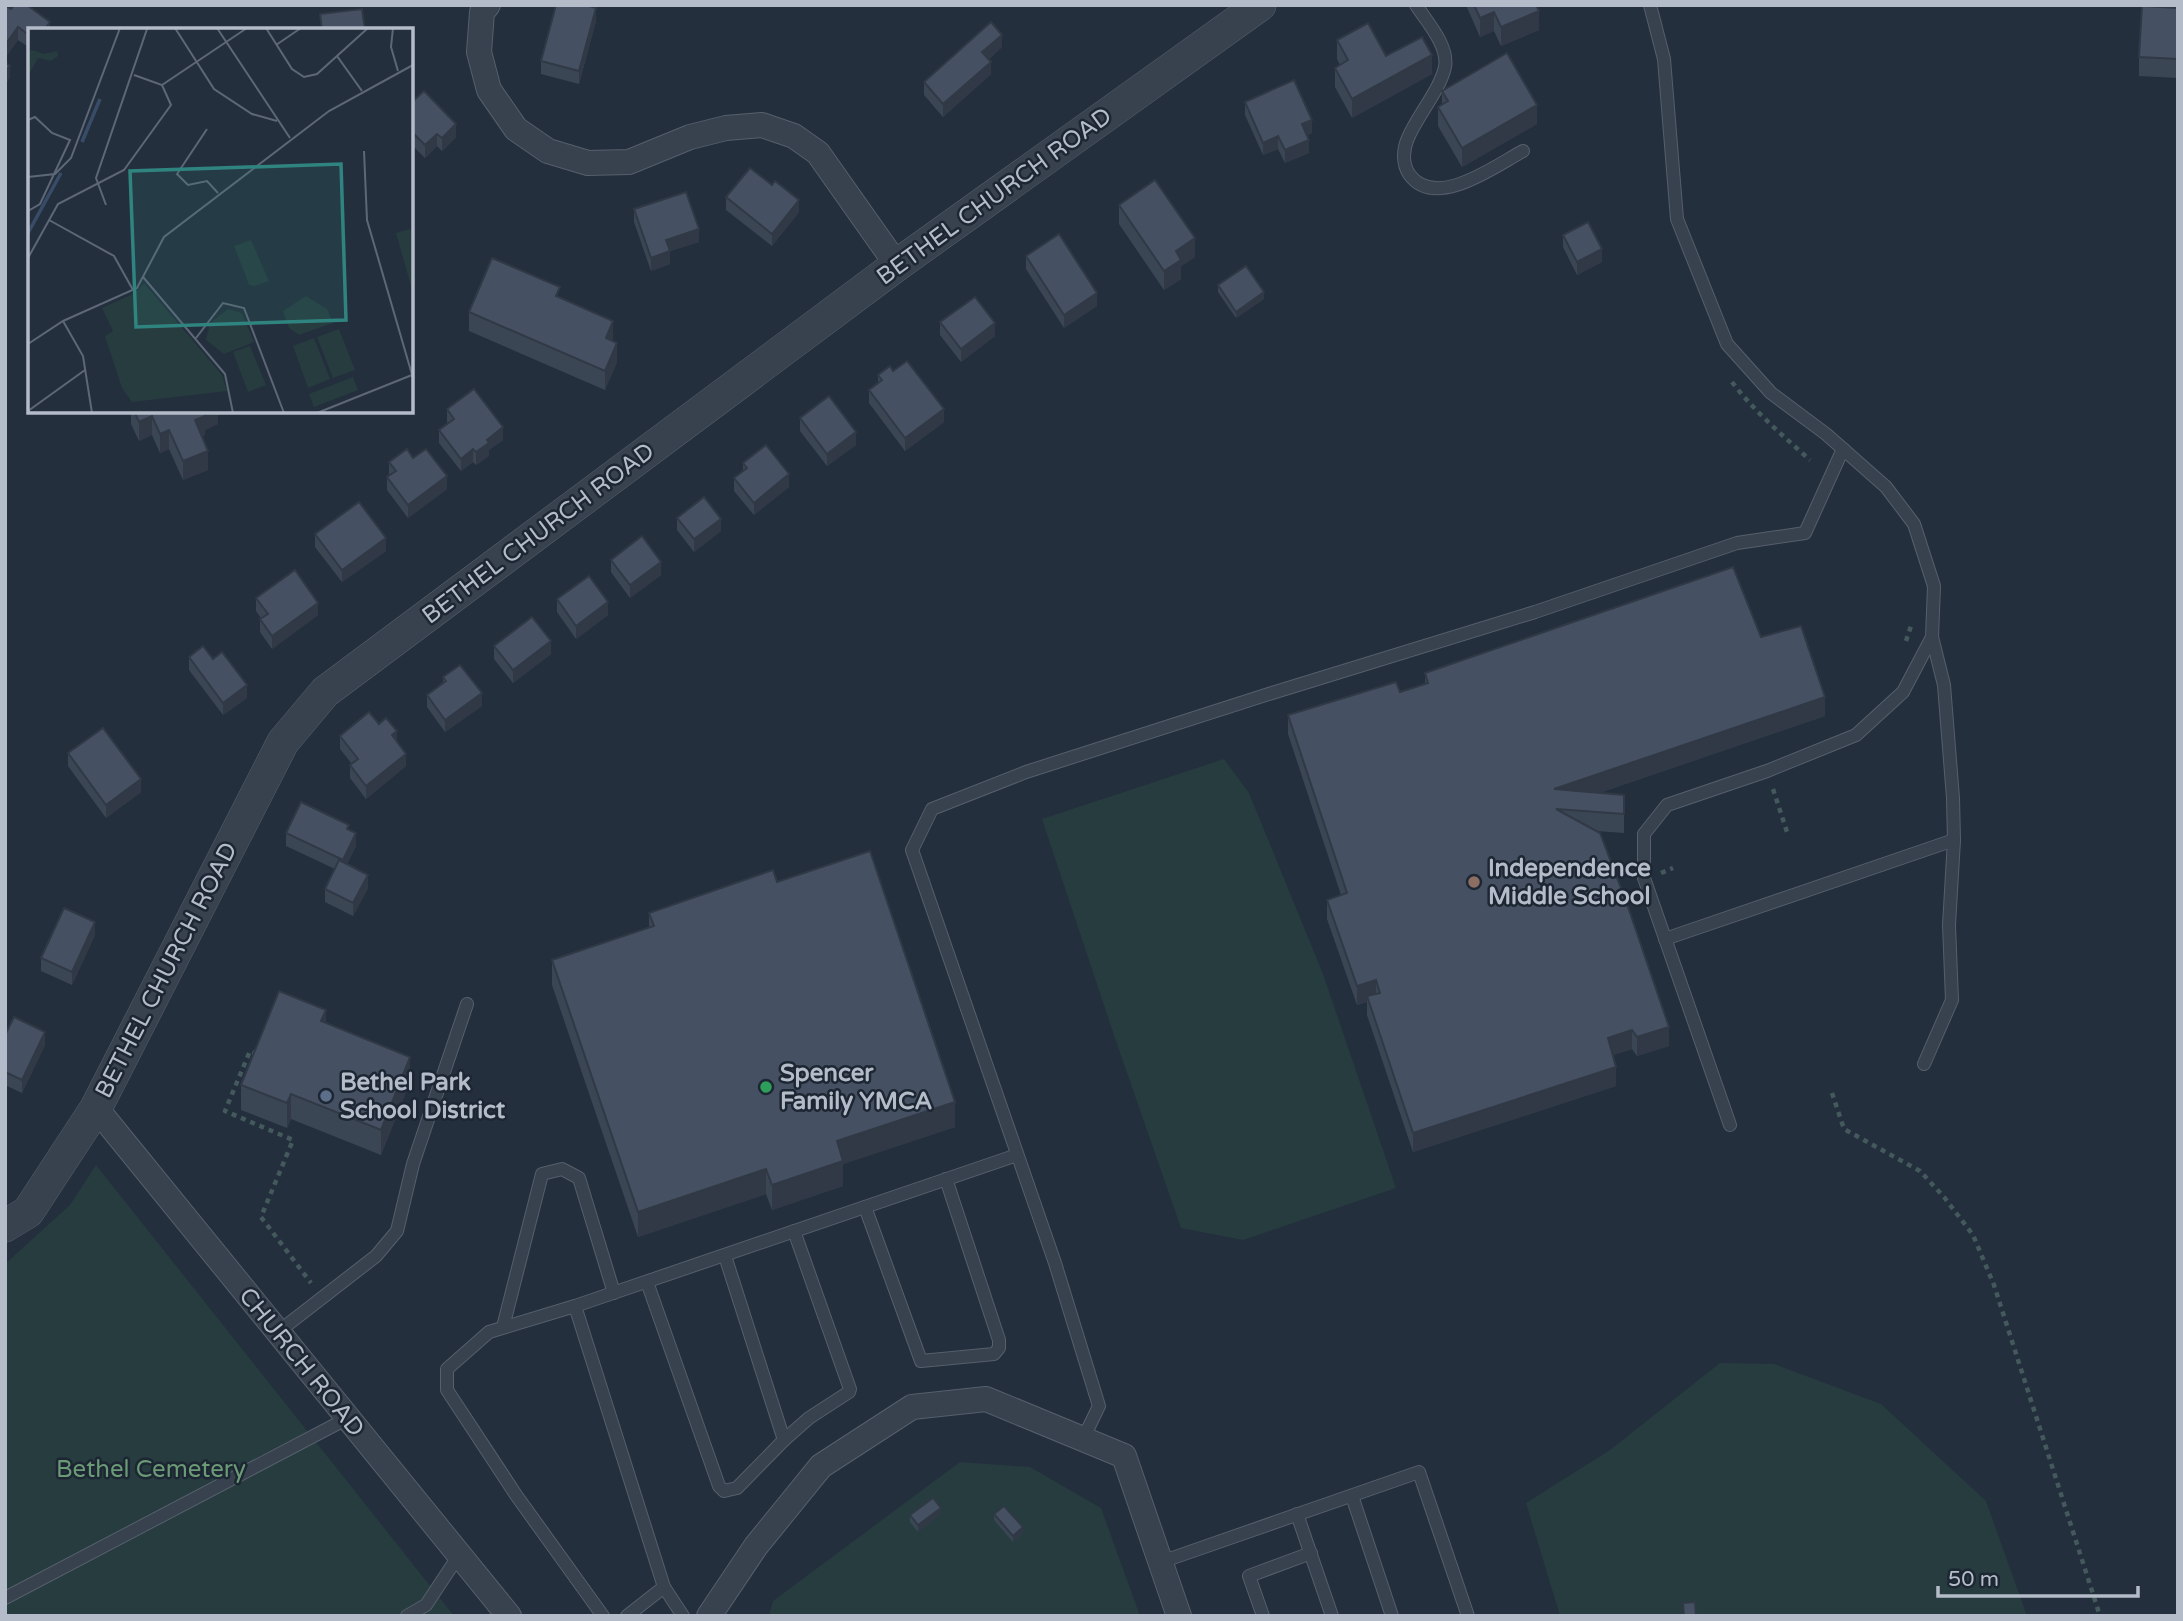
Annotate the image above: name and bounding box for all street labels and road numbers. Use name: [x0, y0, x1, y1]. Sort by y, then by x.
street label: BETHEL CHURCH ROAD: [871, 101, 1117, 291]
street label: BETHEL CHURCH ROAD: [416, 437, 660, 630]
street label: BETHEL CHURCH ROAD: [89, 837, 244, 1103]
street label: CHURCH ROAD: [233, 1282, 371, 1443]

